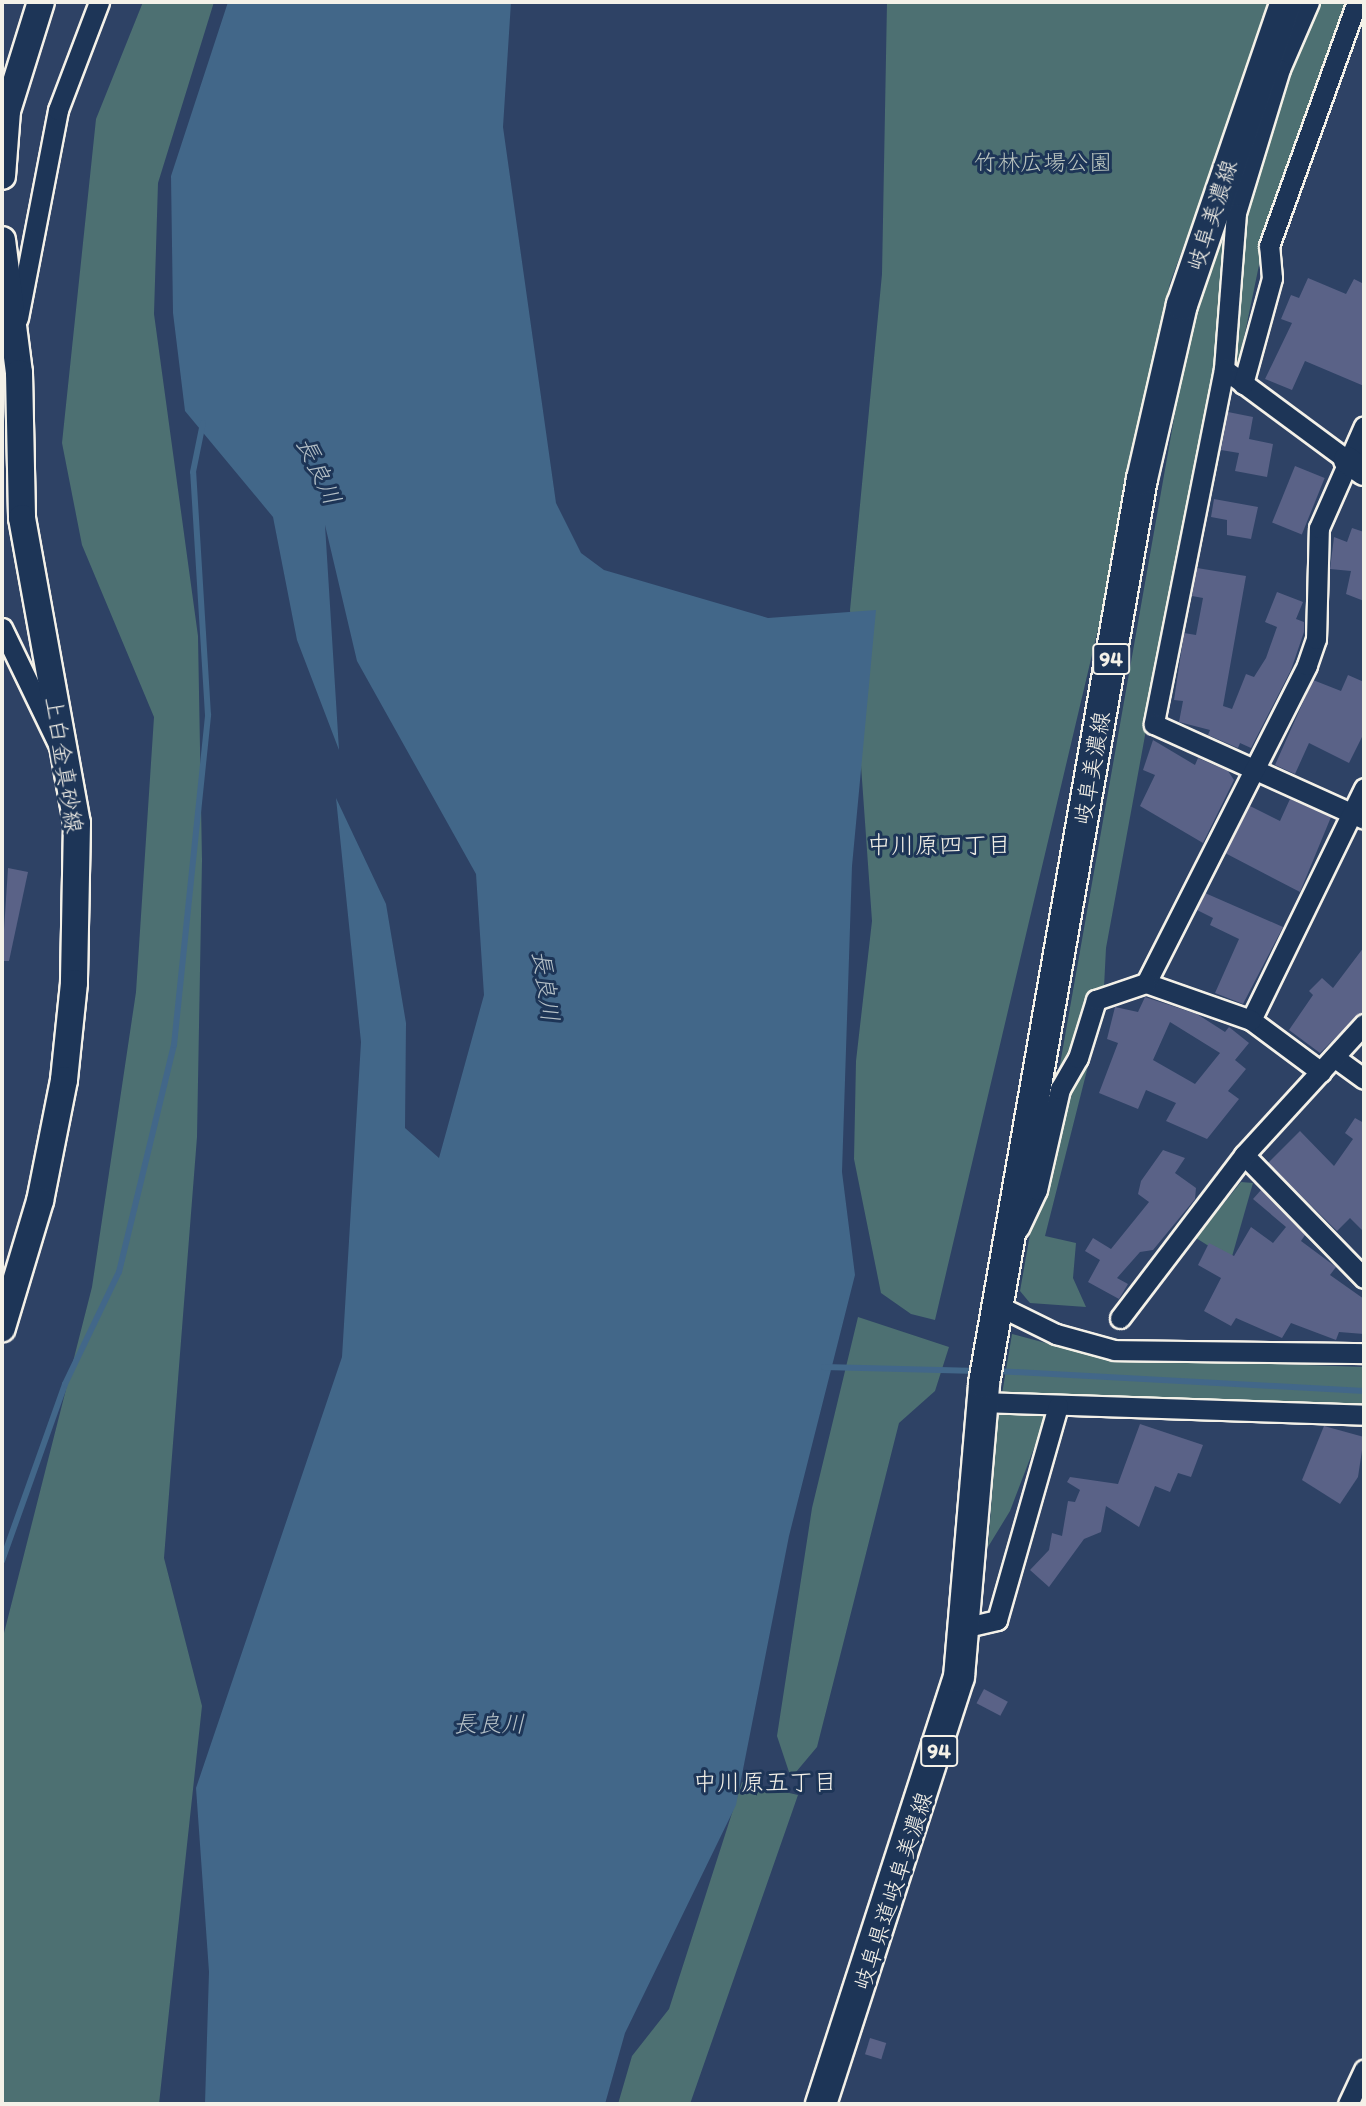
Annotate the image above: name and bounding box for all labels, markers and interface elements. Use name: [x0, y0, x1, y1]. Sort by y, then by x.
park label: 竹林広場公園: [974, 148, 1112, 176]
street label: 岐阜美濃線: [1181, 156, 1243, 274]
water label: 長良川: [291, 432, 347, 510]
road number: 94: [1092, 642, 1130, 676]
street label: 上白金真砂線: [40, 695, 88, 835]
street label: 岐阜美濃線: [1068, 709, 1116, 827]
district label: 中川原四丁目: [867, 831, 1011, 859]
water label: 長良川: [527, 948, 565, 1024]
water label: 長良川: [453, 1710, 525, 1738]
road number: 94: [920, 1734, 958, 1768]
district label: 中川原五丁目: [693, 1768, 837, 1796]
street label: 岐阜県道岐阜美濃線: [848, 1788, 938, 1994]

